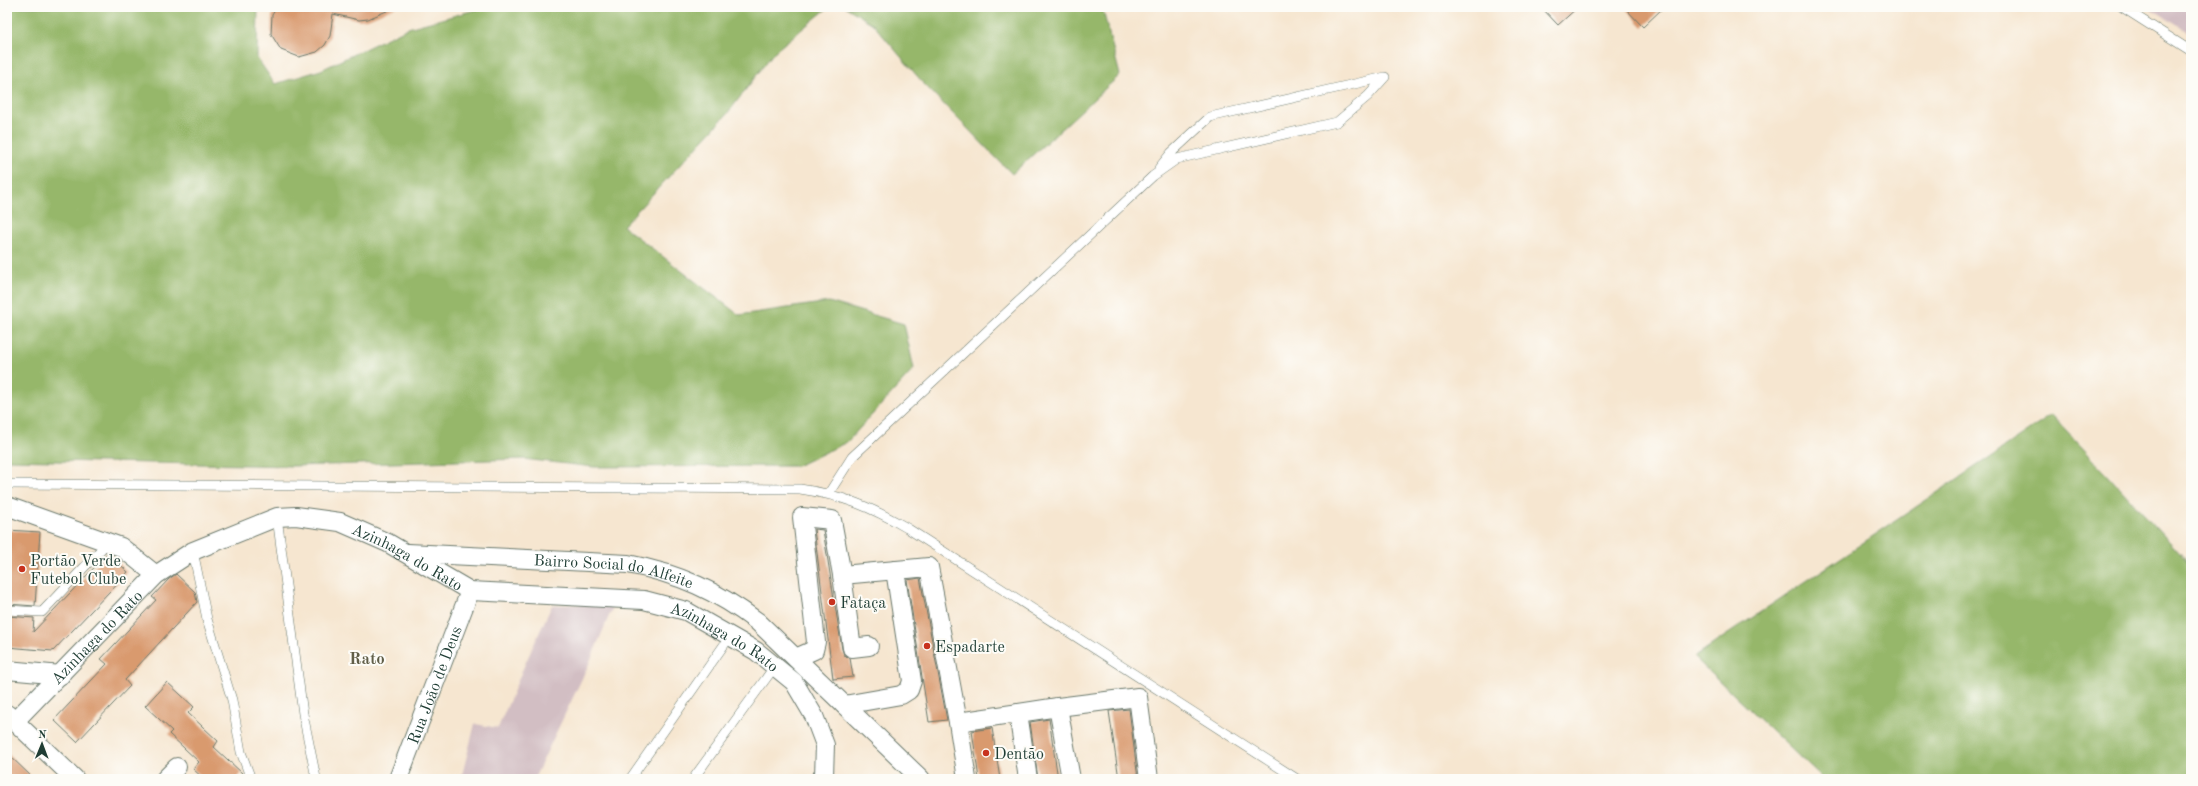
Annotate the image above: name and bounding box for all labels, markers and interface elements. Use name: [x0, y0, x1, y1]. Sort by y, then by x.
street label: Azinhaga do Rato: [349, 522, 465, 595]
street label: Bairro Social do Alfeite: [533, 553, 695, 592]
place label: Portão Verde Futebol Clube: [30, 554, 126, 588]
marker: Portão Verde Futebol Clube: [17, 564, 27, 574]
street label: Azinhaga do Rato: [49, 588, 146, 688]
place label: Fataça: [840, 596, 886, 612]
marker: Fataça: [827, 597, 837, 607]
street label: Azinhaga do Rato: [668, 601, 781, 676]
street label: Rua João de Deus: [406, 624, 466, 747]
place label: Espadarte: [935, 640, 1005, 656]
marker: Espadarte: [922, 641, 932, 651]
district label: Rato: [349, 651, 385, 668]
north arrow: [22, 724, 62, 764]
text: N: [38, 730, 47, 741]
place label: Dentão: [994, 747, 1044, 763]
marker: Dentão: [981, 748, 991, 758]

